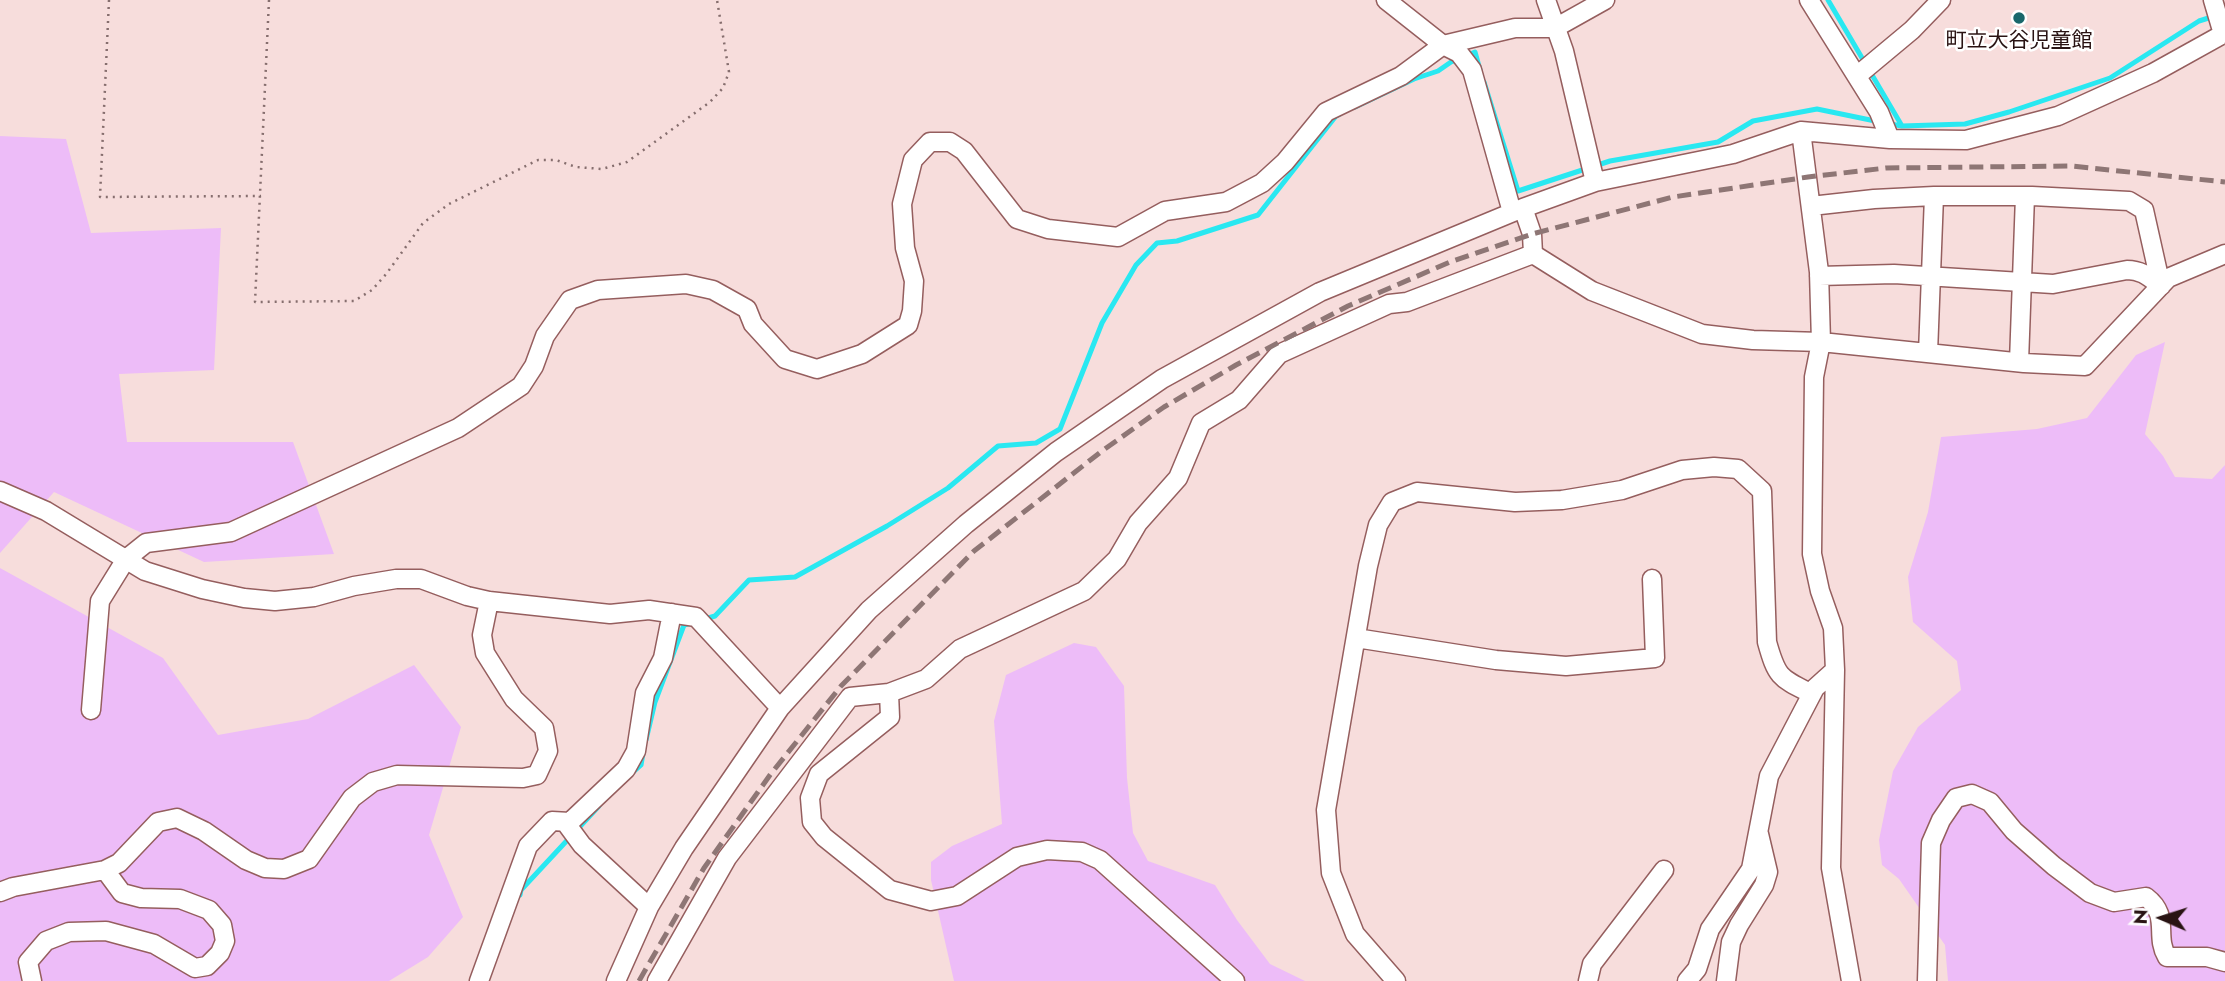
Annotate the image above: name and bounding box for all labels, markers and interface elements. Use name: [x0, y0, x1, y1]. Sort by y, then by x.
marker: 町立大谷児童館: [2011, 10, 2027, 26]
place label: 町立大谷児童館: [1946, 29, 2092, 55]
north arrow: [2127, 883, 2197, 953]
text: N: [2127, 909, 2154, 925]

